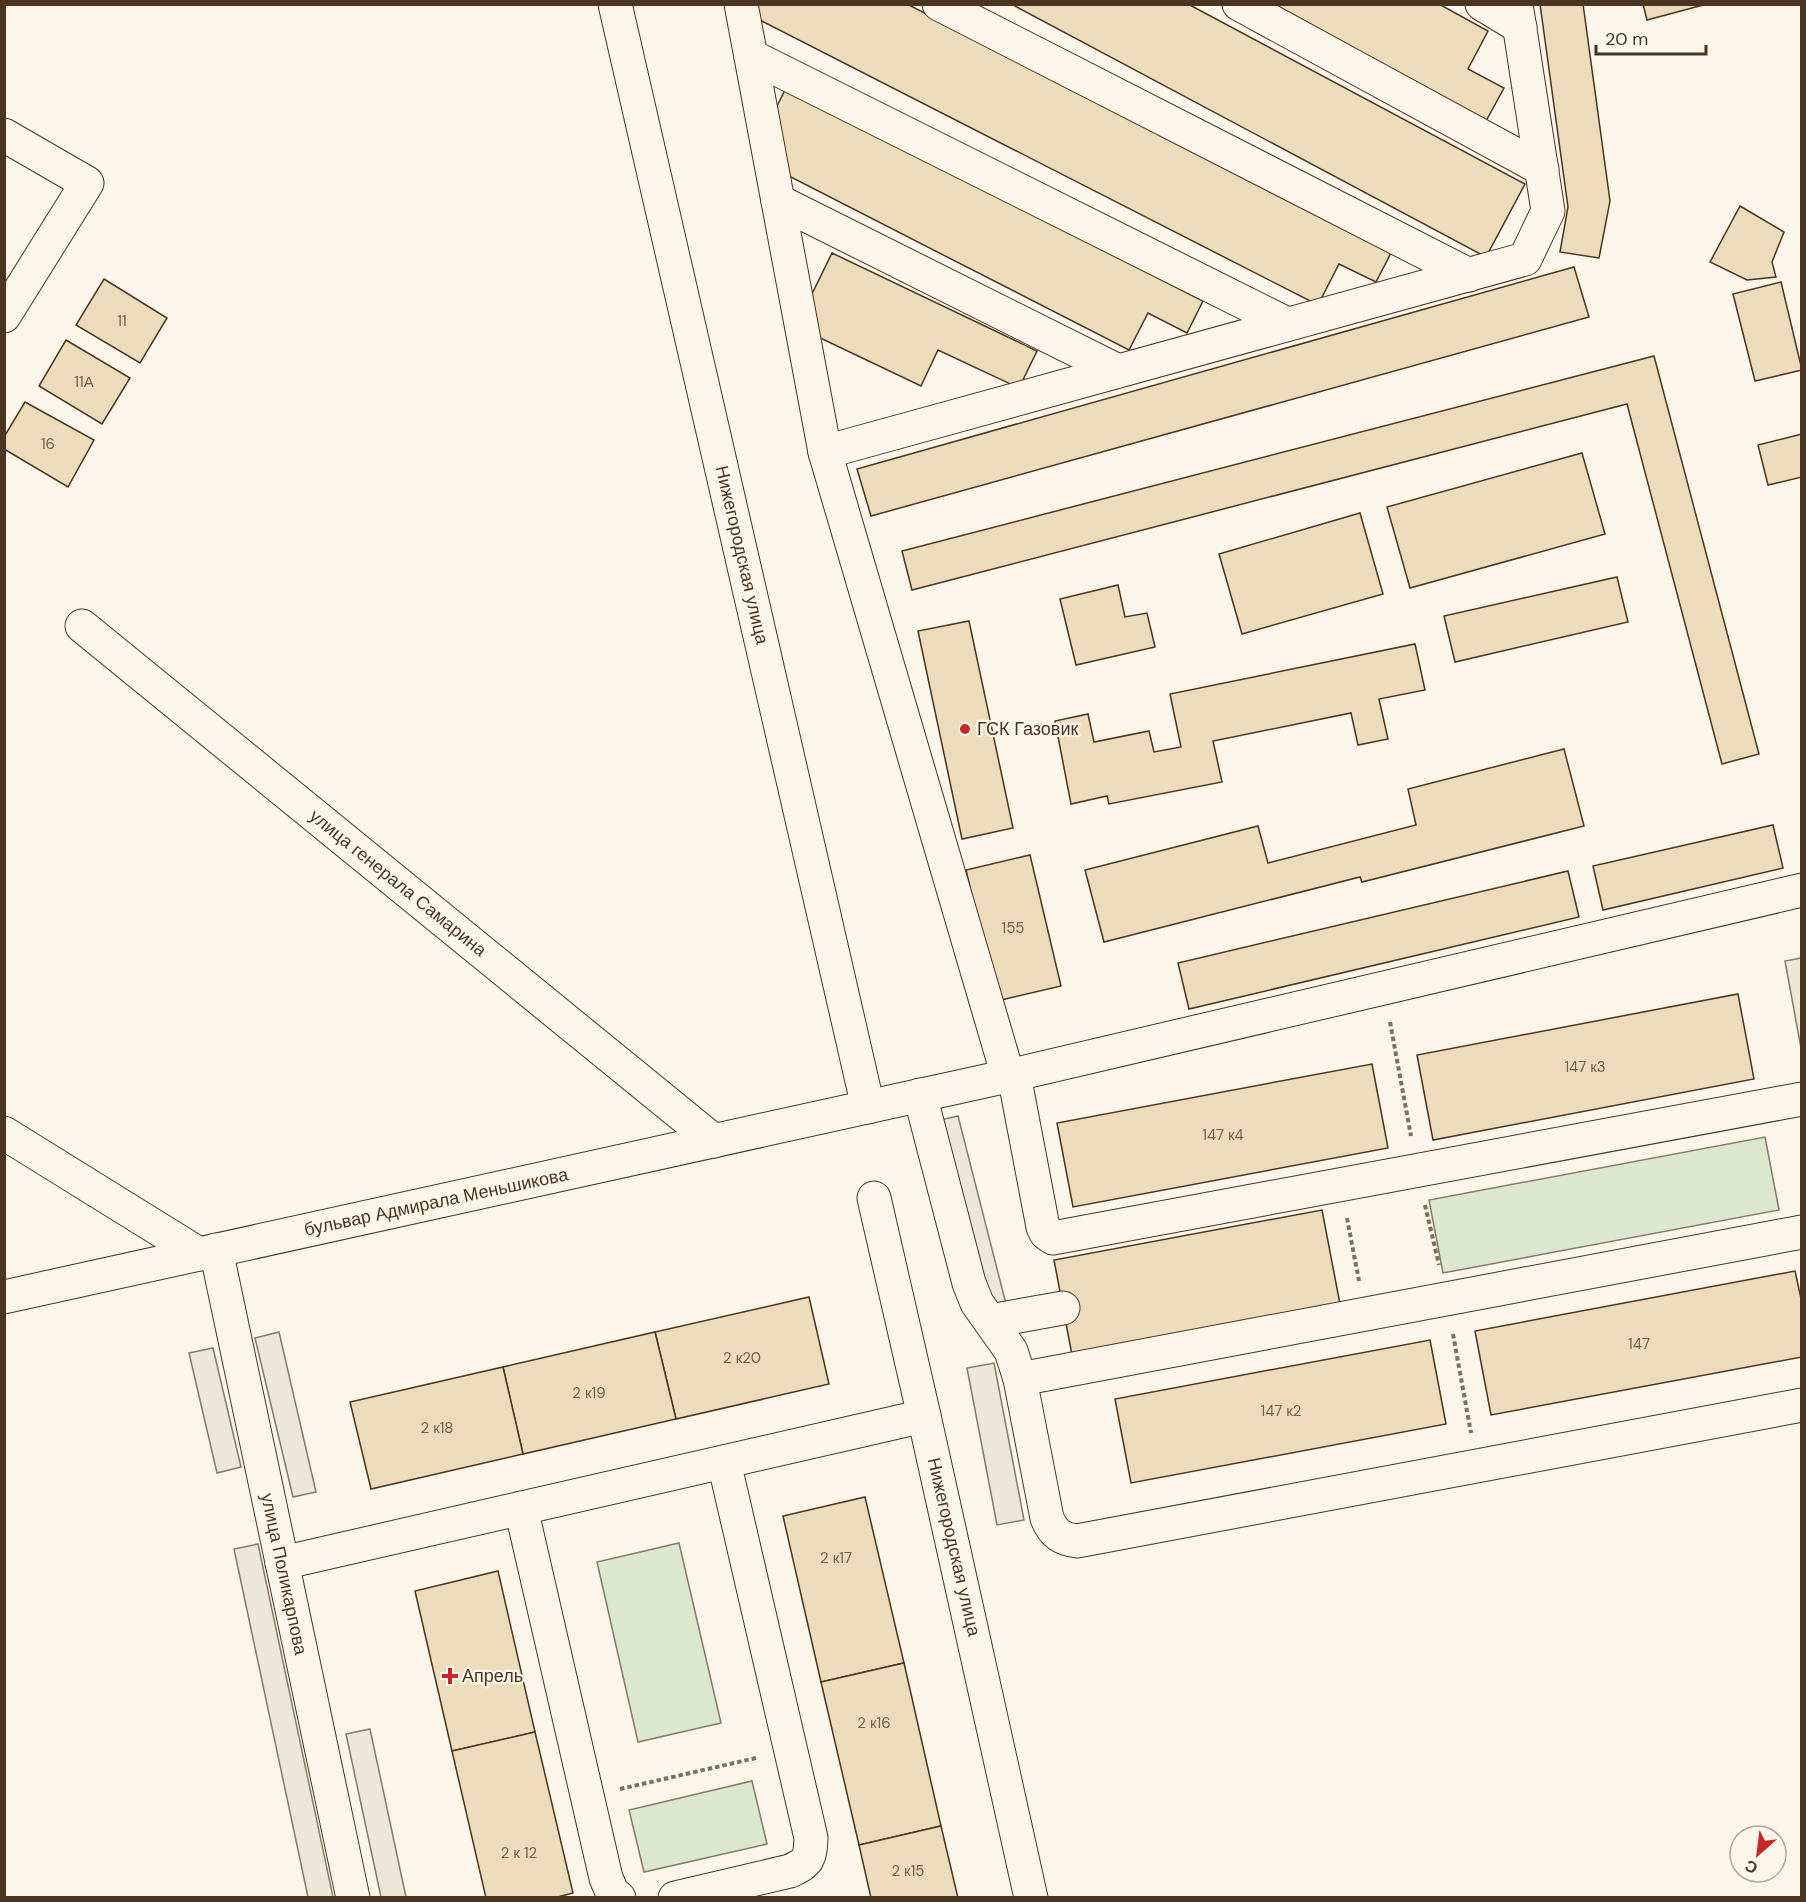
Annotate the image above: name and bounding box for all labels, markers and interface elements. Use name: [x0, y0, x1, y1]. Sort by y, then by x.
scale bar: [1596, 18, 1706, 56]
text: 20 m: [1605, 27, 1648, 51]
house number: 11: [117, 311, 127, 331]
house number: 11А: [74, 372, 94, 392]
house number: 16: [41, 434, 55, 454]
street label: Нижегородская улица: [710, 463, 774, 648]
place label: ГСК Газовик: [977, 717, 1078, 741]
marker: ГСК Газовик: [958, 722, 972, 736]
street label: улица генерала Самарина: [304, 804, 492, 963]
house number: 155: [1002, 918, 1024, 938]
house number: 147 к3: [1564, 1057, 1606, 1077]
house number: 147 к4: [1202, 1125, 1244, 1145]
street label: бульвар Адмирала Меньшикова: [302, 1162, 571, 1242]
house number: 147: [1628, 1334, 1650, 1354]
house number: 2 к20: [723, 1348, 761, 1368]
house number: 2 к19: [572, 1383, 606, 1403]
house number: 147 к2: [1261, 1401, 1302, 1421]
house number: 2 к18: [421, 1418, 454, 1438]
street label: Нижегородская улица: [922, 1455, 986, 1640]
street label: улица Поликарпова: [255, 1491, 313, 1658]
house number: 2 к17: [820, 1548, 852, 1568]
place label: Апрель: [462, 1664, 523, 1688]
marker: Апрель: [443, 1669, 457, 1683]
house number: 2 к16: [857, 1713, 891, 1733]
north arrow: [1728, 1824, 1788, 1884]
house number: 2 к 12: [501, 1843, 537, 1863]
text: С: [1741, 1855, 1761, 1879]
house number: 2 к15: [891, 1861, 925, 1881]

